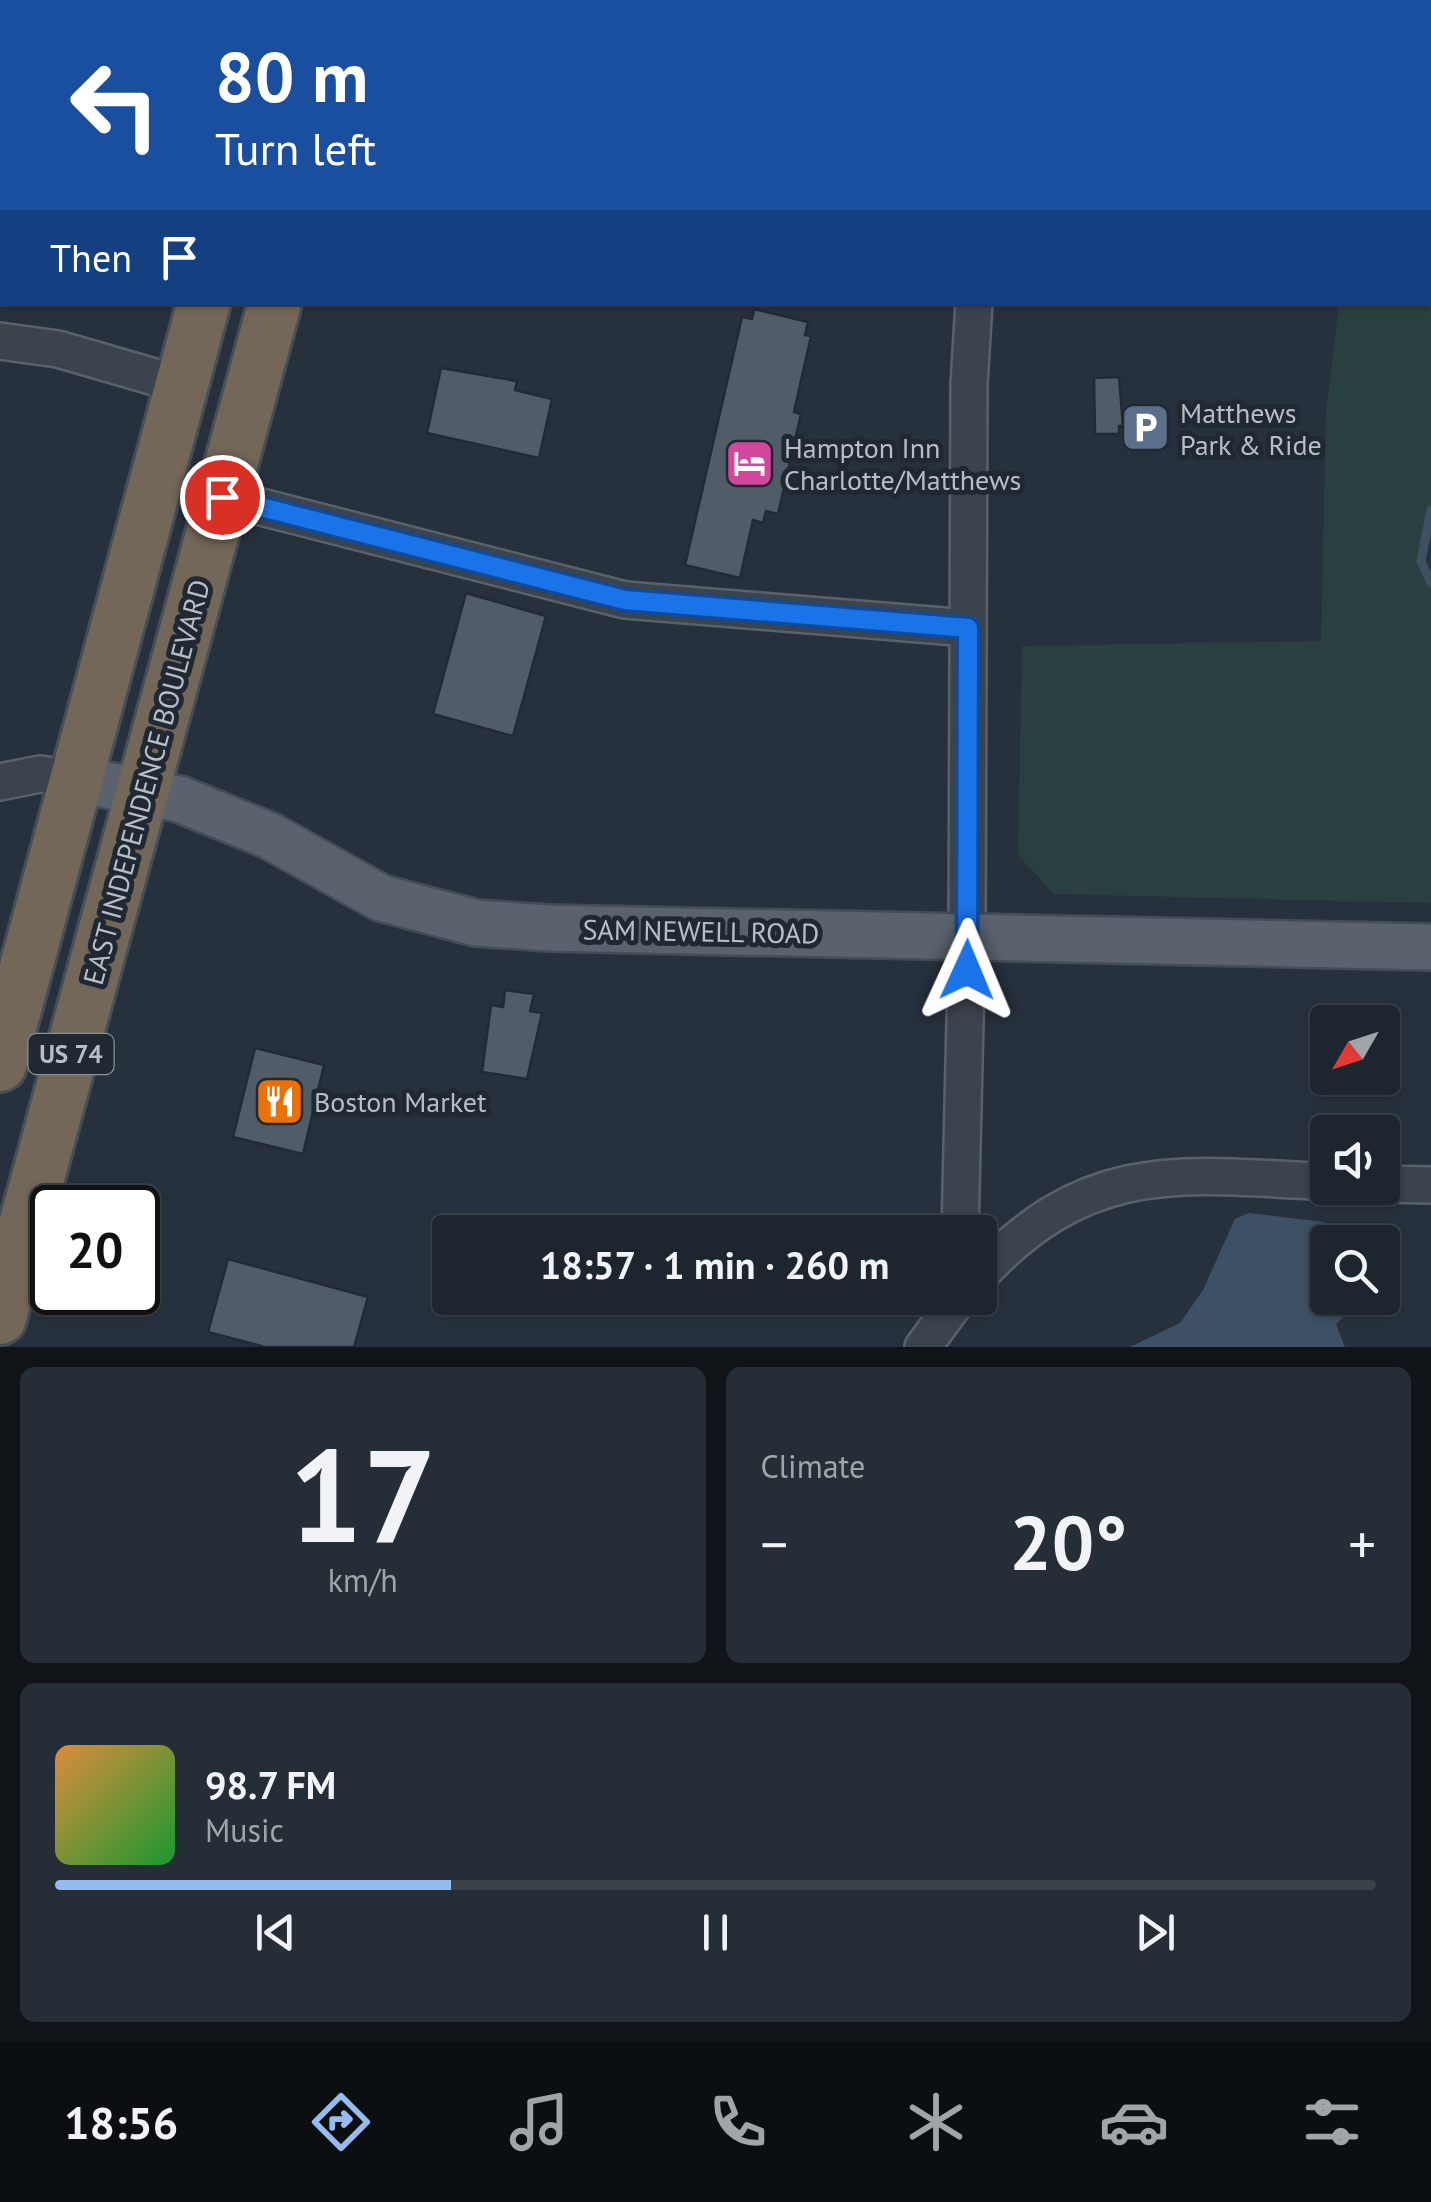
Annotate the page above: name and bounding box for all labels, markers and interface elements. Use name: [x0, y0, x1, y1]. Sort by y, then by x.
text: 80 m: [215, 31, 368, 121]
icon: left: [50, 40, 180, 170]
text: Turn left: [215, 119, 376, 177]
icon: arrive: [152, 230, 207, 285]
text: Then: [50, 233, 132, 282]
place label: Matthews Park & Ride: [1180, 394, 1322, 463]
parking icon: Matthews Park & Ride: [1119, 402, 1171, 454]
place label: Hampton Inn Charlotte/Matthews: [784, 429, 1021, 498]
hotel icon: Hampton Inn Charlotte/Matthews: [723, 437, 775, 489]
pin: [180, 455, 265, 540]
icon: arrive: [195, 470, 250, 525]
street label: EAST INDEPENDENCE BOULEVARD: [74, 575, 218, 989]
street label: SAM NEWELL ROAD: [582, 910, 820, 952]
position arrow: [915, 918, 1019, 1022]
north arrow: [1310, 1005, 1400, 1095]
map controls: [1310, 1005, 1400, 1315]
road number: US 74: [28, 1034, 114, 1074]
restaurant icon: Boston Market: [253, 1075, 305, 1127]
place label: Boston Market: [314, 1083, 487, 1120]
button: sound: [1310, 1115, 1400, 1205]
speed limit sign: 20: [30, 1185, 160, 1315]
button: search: [1310, 1225, 1400, 1315]
text: 18:57 · 1 min · 260 m: [540, 1240, 889, 1289]
text: 17: [289, 1410, 436, 1578]
text: Climate: [761, 1445, 865, 1487]
text: 20°: [1009, 1494, 1127, 1591]
text: −: [761, 1508, 788, 1579]
text: +: [1348, 1508, 1376, 1579]
text: km/h: [328, 1559, 398, 1601]
text: 98.7 FM: [205, 1760, 336, 1809]
text: Music: [205, 1809, 284, 1851]
icon: previous: [248, 1905, 303, 1960]
icon: pause: [688, 1905, 743, 1960]
icon: next: [1128, 1905, 1183, 1960]
icon: directions: [306, 2087, 376, 2157]
icon: music: [504, 2087, 574, 2157]
icon: phone: [703, 2087, 773, 2157]
icon: climate: [901, 2087, 971, 2157]
icon: car: [1099, 2087, 1169, 2157]
icon: filters: [1297, 2087, 1367, 2157]
text: 18:56: [64, 2093, 178, 2151]

